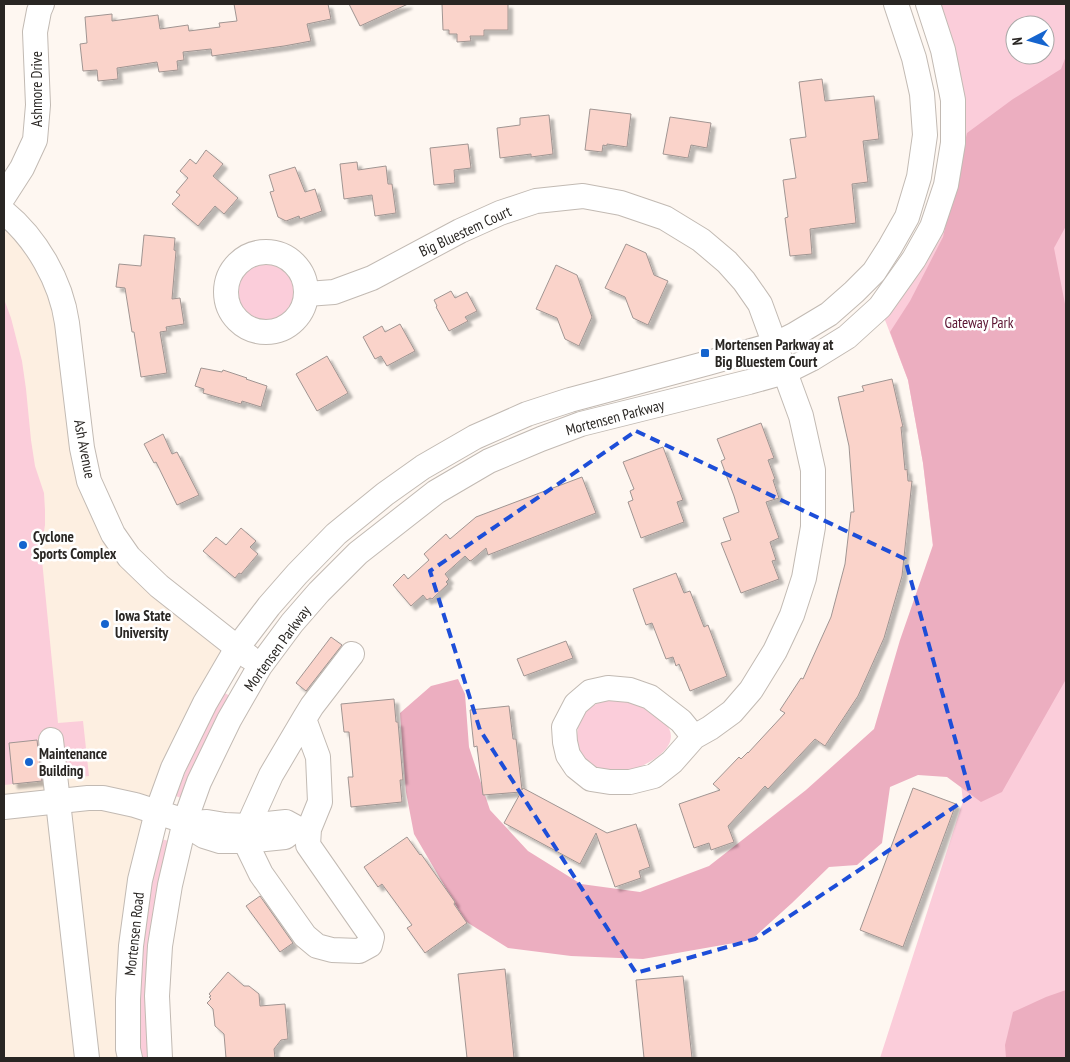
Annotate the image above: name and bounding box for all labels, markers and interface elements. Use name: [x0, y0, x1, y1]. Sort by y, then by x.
north arrow: [1005, 15, 1055, 65]
text: N: [1008, 37, 1026, 46]
street label: Ashmore Drive: [27, 51, 46, 127]
street label: Big Bluestem Court: [416, 201, 514, 261]
park label: Gateway Park: [945, 313, 1014, 332]
place label: Mortensen Parkway at Big Bluestem Court: [715, 335, 834, 371]
marker: Mortensen Parkway at Big Bluestem Court: [699, 347, 711, 359]
street label: Mortensen Parkway: [564, 395, 667, 439]
street label: Ash Avenue: [70, 418, 100, 480]
place label: Cyclone Sports Complex: [33, 527, 117, 563]
marker: Cyclone Sports Complex: [17, 539, 29, 551]
street label: Mortensen Parkway: [240, 601, 315, 694]
place label: Iowa State University: [115, 606, 171, 642]
marker: Iowa State University: [99, 618, 111, 630]
place label: Maintenance Building: [39, 744, 107, 780]
marker: Maintenance Building: [23, 756, 35, 768]
street label: Mortensen Road: [120, 891, 148, 977]

